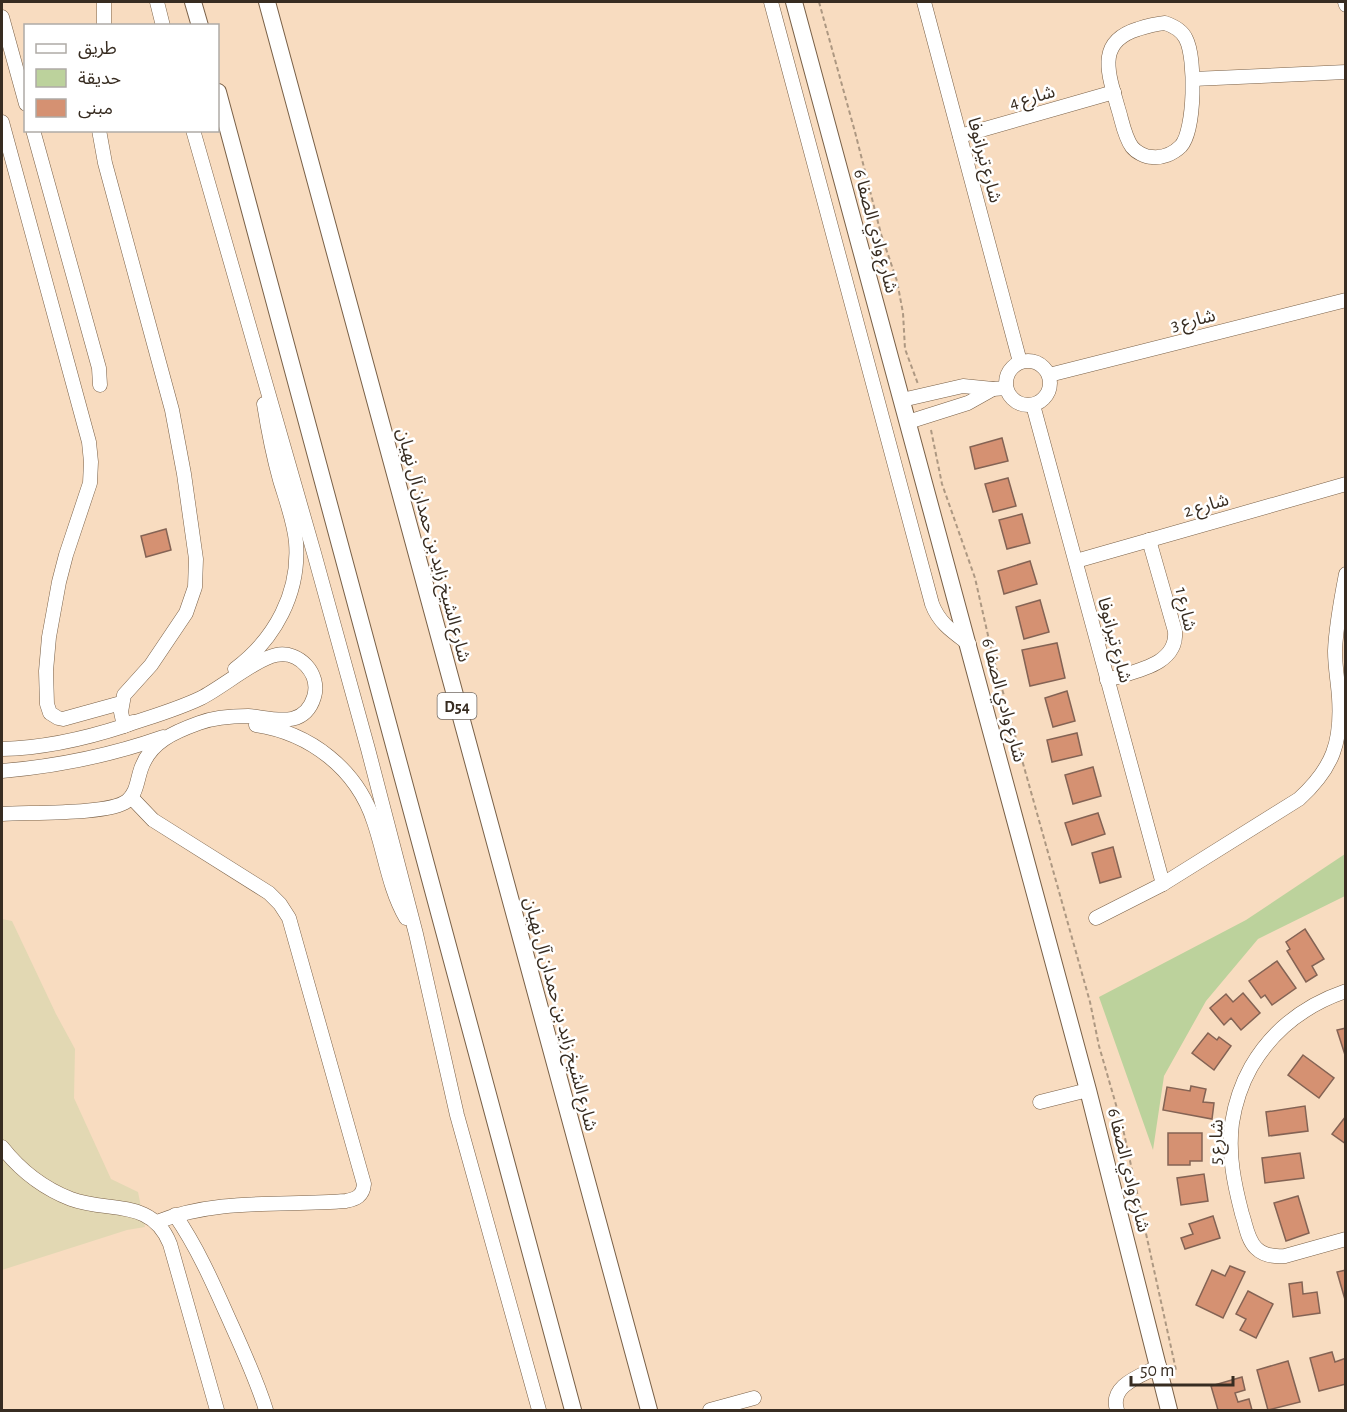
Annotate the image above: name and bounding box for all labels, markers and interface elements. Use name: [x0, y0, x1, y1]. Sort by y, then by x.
legend: [24, 24, 219, 132]
text: طريق: [78, 40, 117, 59]
text: حديقة: [78, 70, 121, 88]
street label: شارع 4: [1007, 83, 1058, 117]
text: مبنى: [78, 100, 113, 119]
street label: شارع تيرانوفا: [960, 116, 1004, 206]
street label: شارع وادي الصفا 6: [846, 167, 900, 296]
street label: شارع 3: [1169, 307, 1218, 339]
street label: شارع الشيخ زايد بن حمدان آل نهيان: [389, 426, 474, 665]
street label: شارع 2: [1182, 491, 1232, 525]
street label: شارع 1: [1167, 586, 1199, 634]
street label: شارع تيرانوفا: [1090, 596, 1134, 686]
street label: شارع وادي الصفا 6: [974, 636, 1028, 765]
road number: D54: [438, 693, 476, 719]
street label: شارع الشيخ زايد بن حمدان آل نهيان: [516, 895, 601, 1134]
street label: شارع وادي الصفا 6: [1100, 1106, 1152, 1235]
street label: شارع 5: [1207, 1119, 1231, 1165]
scale bar: [1131, 1349, 1233, 1387]
text: 50 m: [1140, 1362, 1174, 1380]

